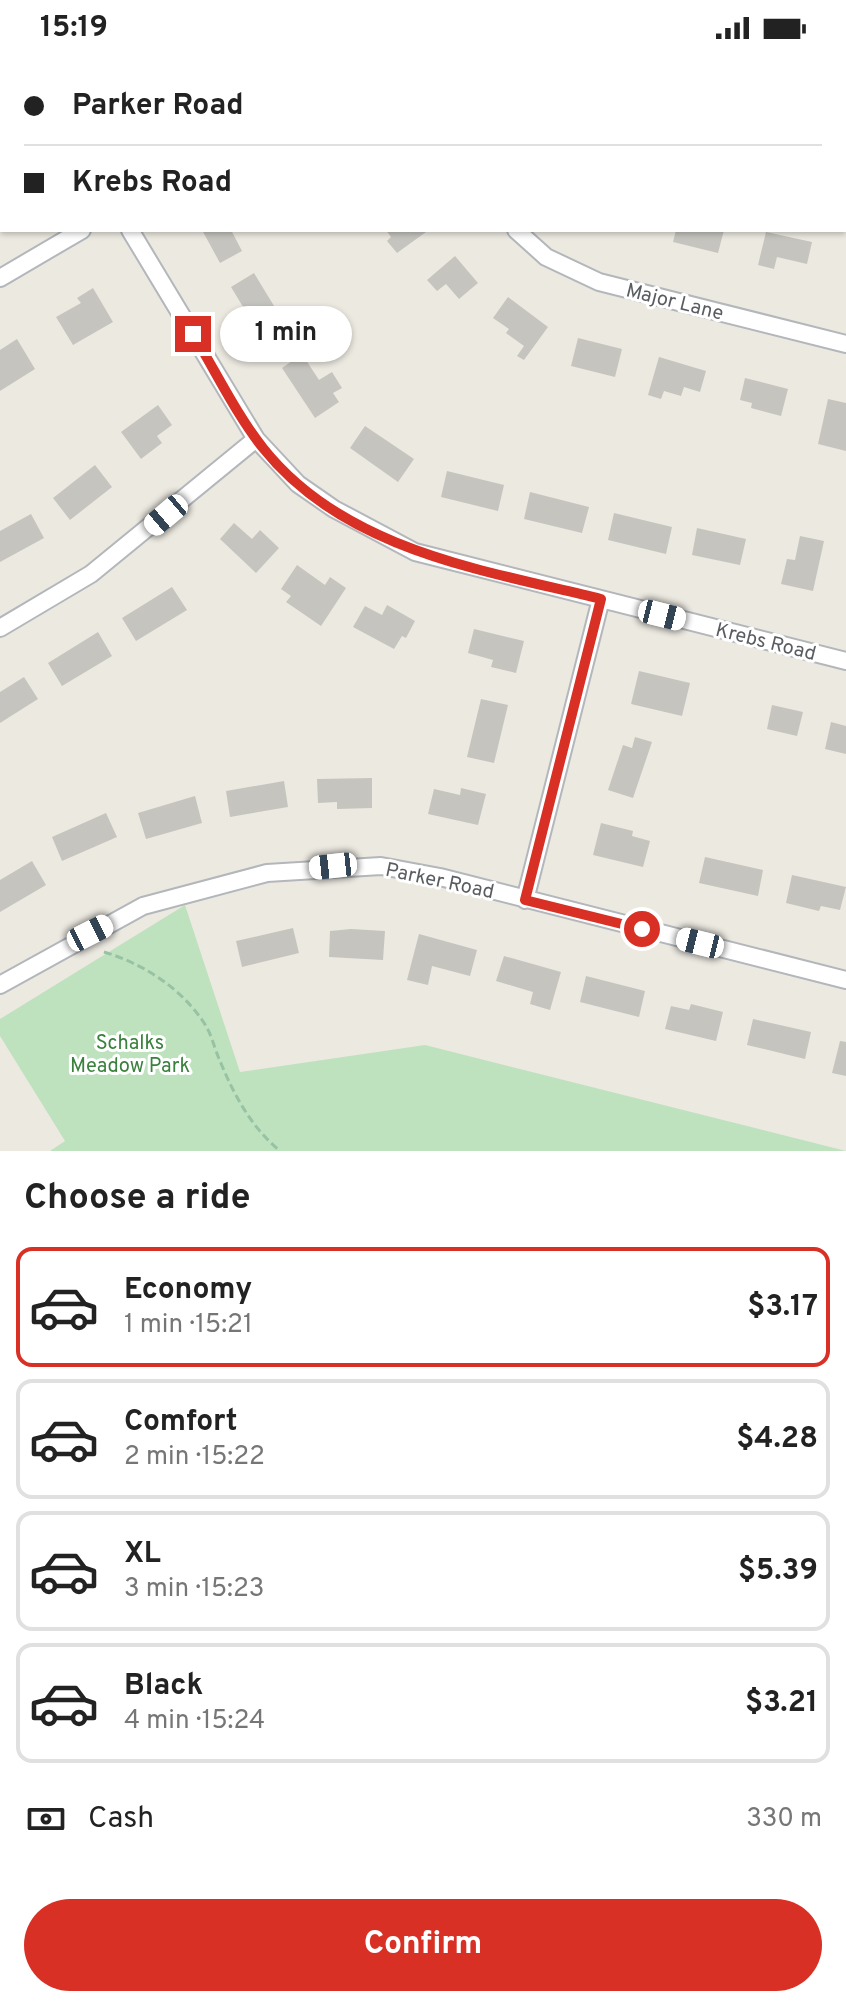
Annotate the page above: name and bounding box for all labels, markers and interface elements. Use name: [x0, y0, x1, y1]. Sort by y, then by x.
text: 15:19: [40, 10, 108, 47]
text: Parker Road: [72, 88, 244, 125]
text: Krebs Road: [72, 165, 232, 202]
street label: Major Lane: [623, 278, 726, 328]
callout: 1 min: [221, 306, 353, 362]
route end: [175, 316, 211, 352]
text: 1 min: [255, 317, 317, 350]
car: [140, 490, 192, 540]
car: [636, 598, 688, 632]
street label: Krebs Road: [713, 618, 818, 668]
car: [308, 852, 358, 880]
street label: Parker Road: [383, 858, 496, 906]
car: [63, 911, 117, 955]
route start: [624, 911, 660, 947]
car: [674, 926, 726, 960]
park label: Schalks Meadow Park: [70, 1031, 190, 1080]
text: Choose a ride: [24, 1176, 250, 1222]
icon: car: [28, 1271, 100, 1343]
text: Economy: [124, 1272, 252, 1309]
text: $3.17: [747, 1289, 818, 1326]
text: 1 min · 15:21: [124, 1309, 253, 1342]
icon: car: [28, 1403, 100, 1475]
text: Comfort: [124, 1404, 237, 1441]
text: $4.28: [736, 1421, 818, 1458]
text: 2 min · 15:22: [124, 1441, 265, 1474]
icon: car: [28, 1535, 100, 1607]
text: XL: [124, 1536, 161, 1573]
text: $5.39: [738, 1553, 818, 1590]
text: 3 min · 15:23: [124, 1573, 265, 1606]
icon: car: [28, 1667, 100, 1739]
text: Black: [124, 1668, 203, 1705]
text: $3.21: [745, 1685, 818, 1722]
text: 4 min · 15:24: [124, 1705, 265, 1738]
icon: cash: [24, 1797, 68, 1841]
text: Cash: [88, 1801, 154, 1838]
text: 330 m: [746, 1803, 822, 1836]
button: Confirm: [24, 1899, 822, 1991]

